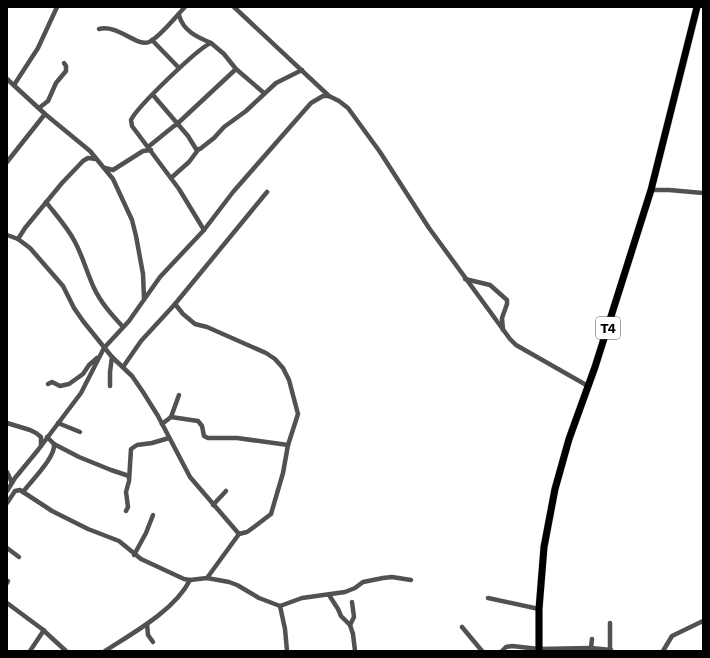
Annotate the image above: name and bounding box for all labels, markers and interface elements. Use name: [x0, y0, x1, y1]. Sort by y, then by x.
road number: T4: [596, 317, 620, 339]

